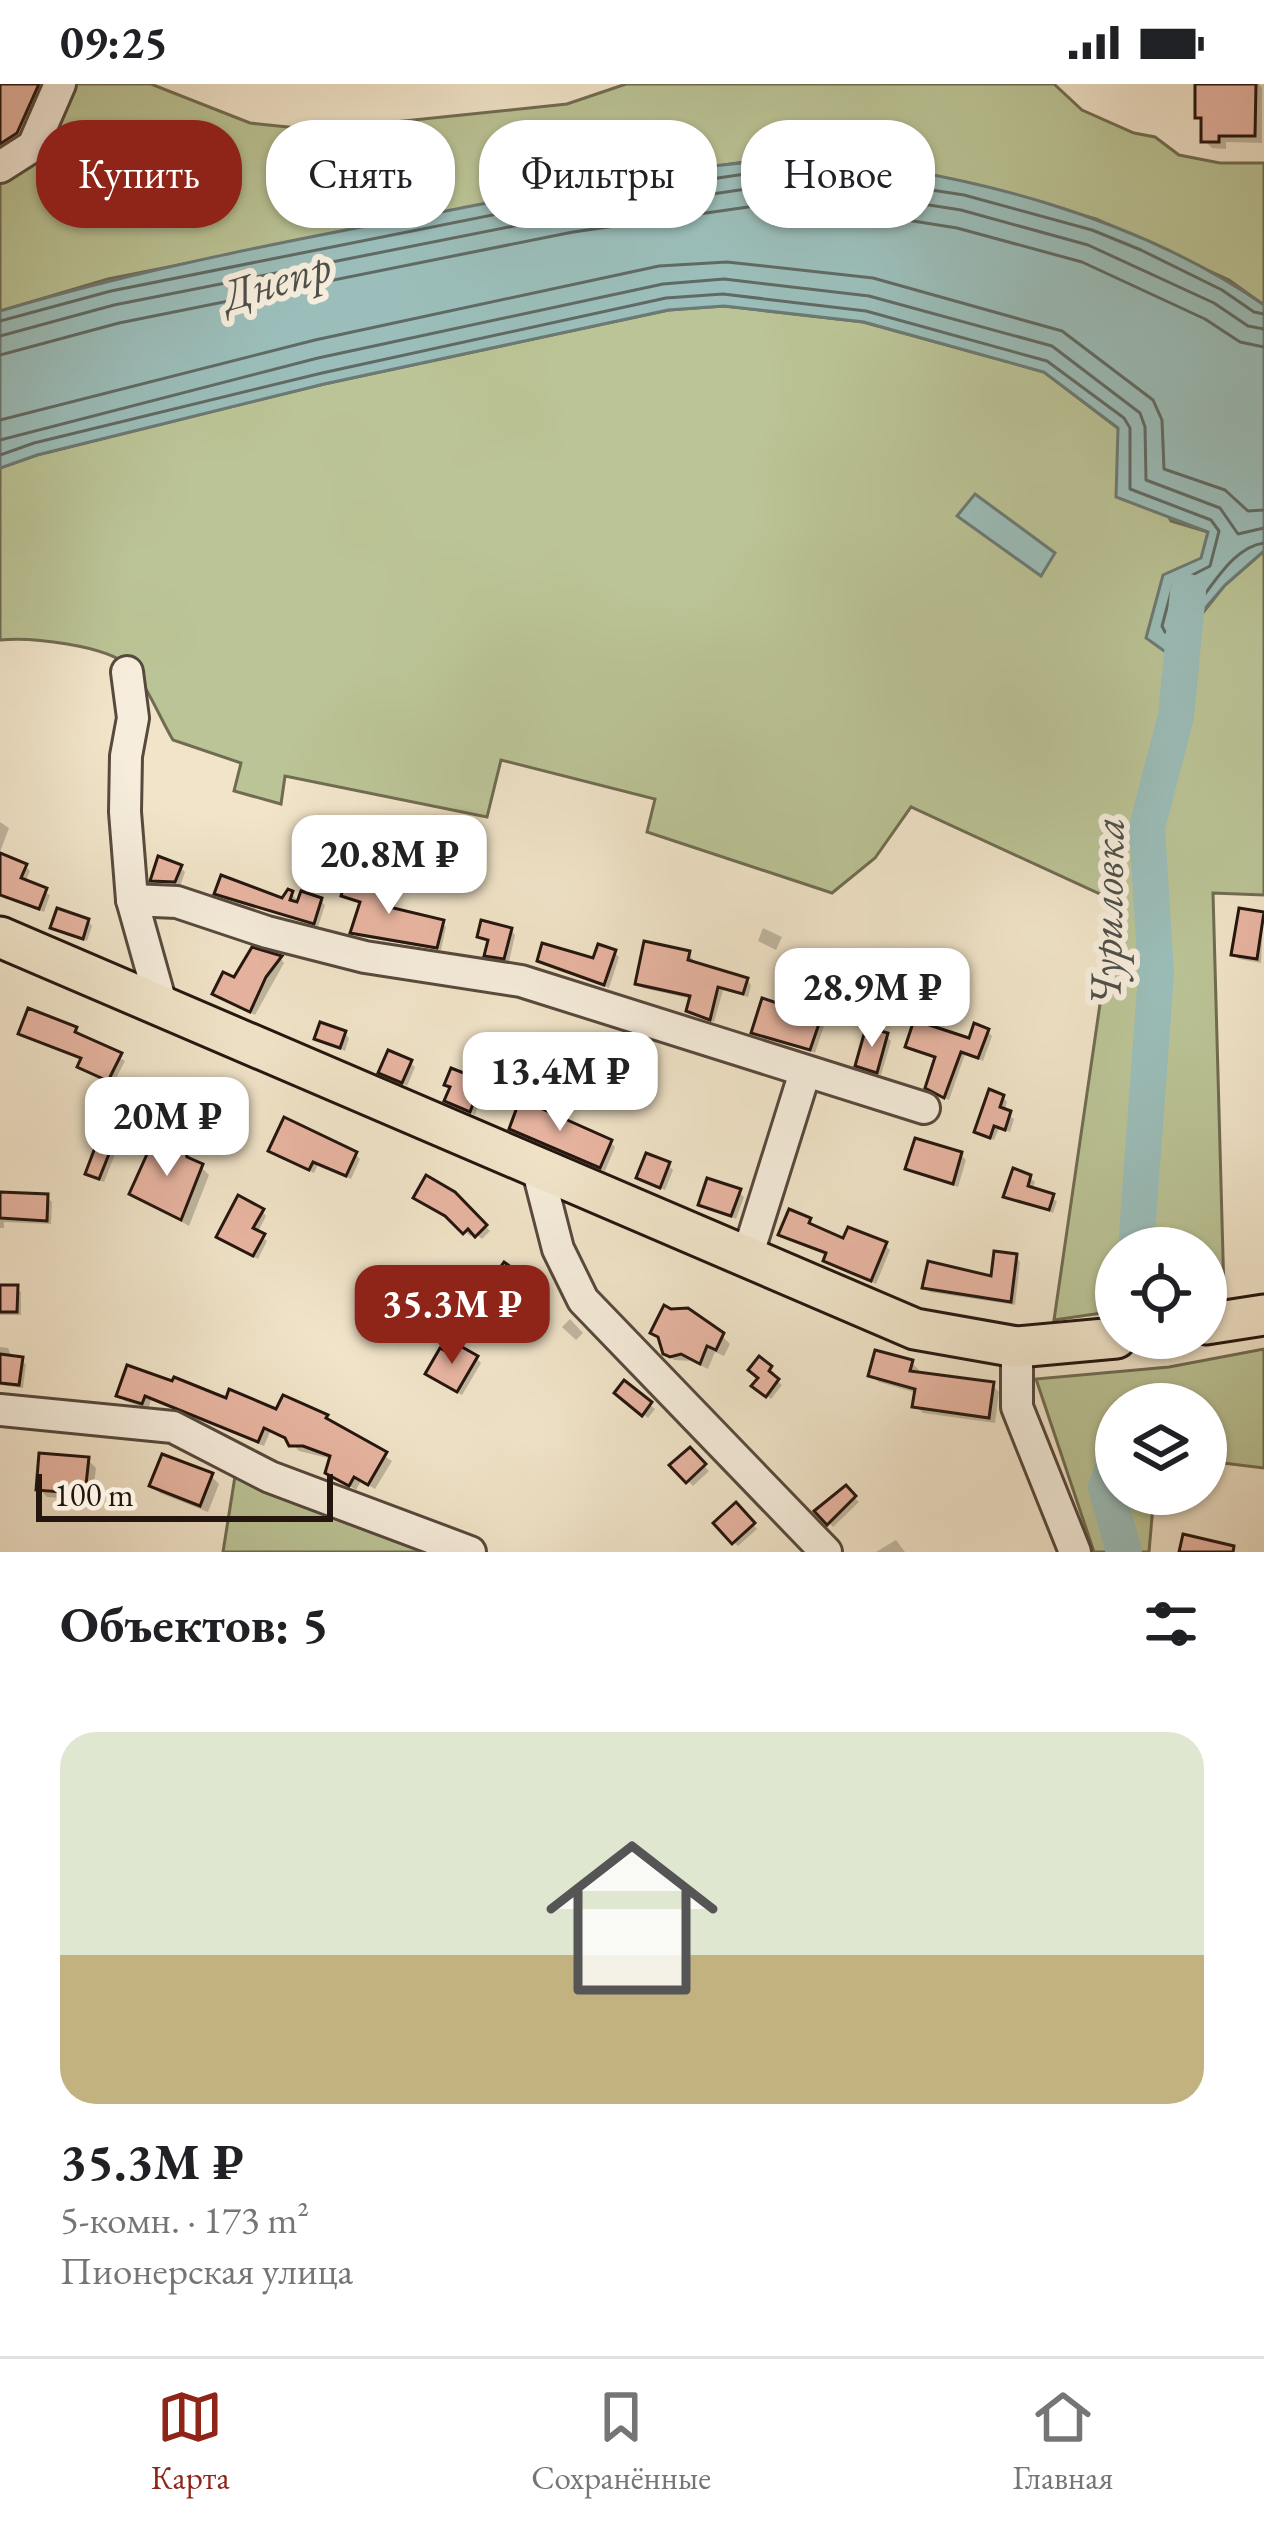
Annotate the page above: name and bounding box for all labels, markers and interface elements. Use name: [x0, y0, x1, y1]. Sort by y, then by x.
text: 09:25: [60, 13, 168, 71]
chip: Купить: [36, 120, 242, 228]
chip: Снять: [266, 120, 455, 228]
chip: Фильтры: [479, 120, 717, 228]
chip: Новое: [741, 120, 935, 228]
water label: Днепр: [212, 236, 338, 325]
pin: 20.8M ₽: [278, 815, 500, 917]
water label: Чуриловка: [1075, 817, 1137, 1007]
text: 20.8M ₽: [319, 828, 459, 879]
pin: 28.9M ₽: [761, 948, 983, 1050]
text: 28.9M ₽: [802, 961, 942, 1012]
pin: 13.4M ₽: [449, 1032, 671, 1134]
text: 13.4M ₽: [490, 1045, 630, 1096]
pin: 20M ₽: [83, 1077, 251, 1179]
text: 20M ₽: [112, 1090, 222, 1141]
map controls: [1095, 1227, 1227, 1515]
button: locate: [1095, 1227, 1227, 1359]
pin: 35.3M ₽: [341, 1265, 563, 1367]
text: 35.3M ₽: [382, 1278, 522, 1329]
button: layers: [1095, 1383, 1227, 1515]
scale bar: [36, 1468, 333, 1521]
text: 100 m: [54, 1473, 134, 1516]
text: Объектов: 5: [60, 1591, 329, 1657]
icon: filters: [1138, 1591, 1204, 1657]
icon: home: [524, 1810, 740, 2026]
text: 35.3M ₽: [60, 2128, 244, 2194]
text: 5-комн. · 173 m²: [60, 2194, 309, 2245]
text: Пионерская улица: [60, 2245, 353, 2296]
tab: Карта: [151, 2384, 230, 2499]
tab: Сохранённые: [531, 2384, 711, 2499]
tab: Главная: [1013, 2384, 1113, 2499]

